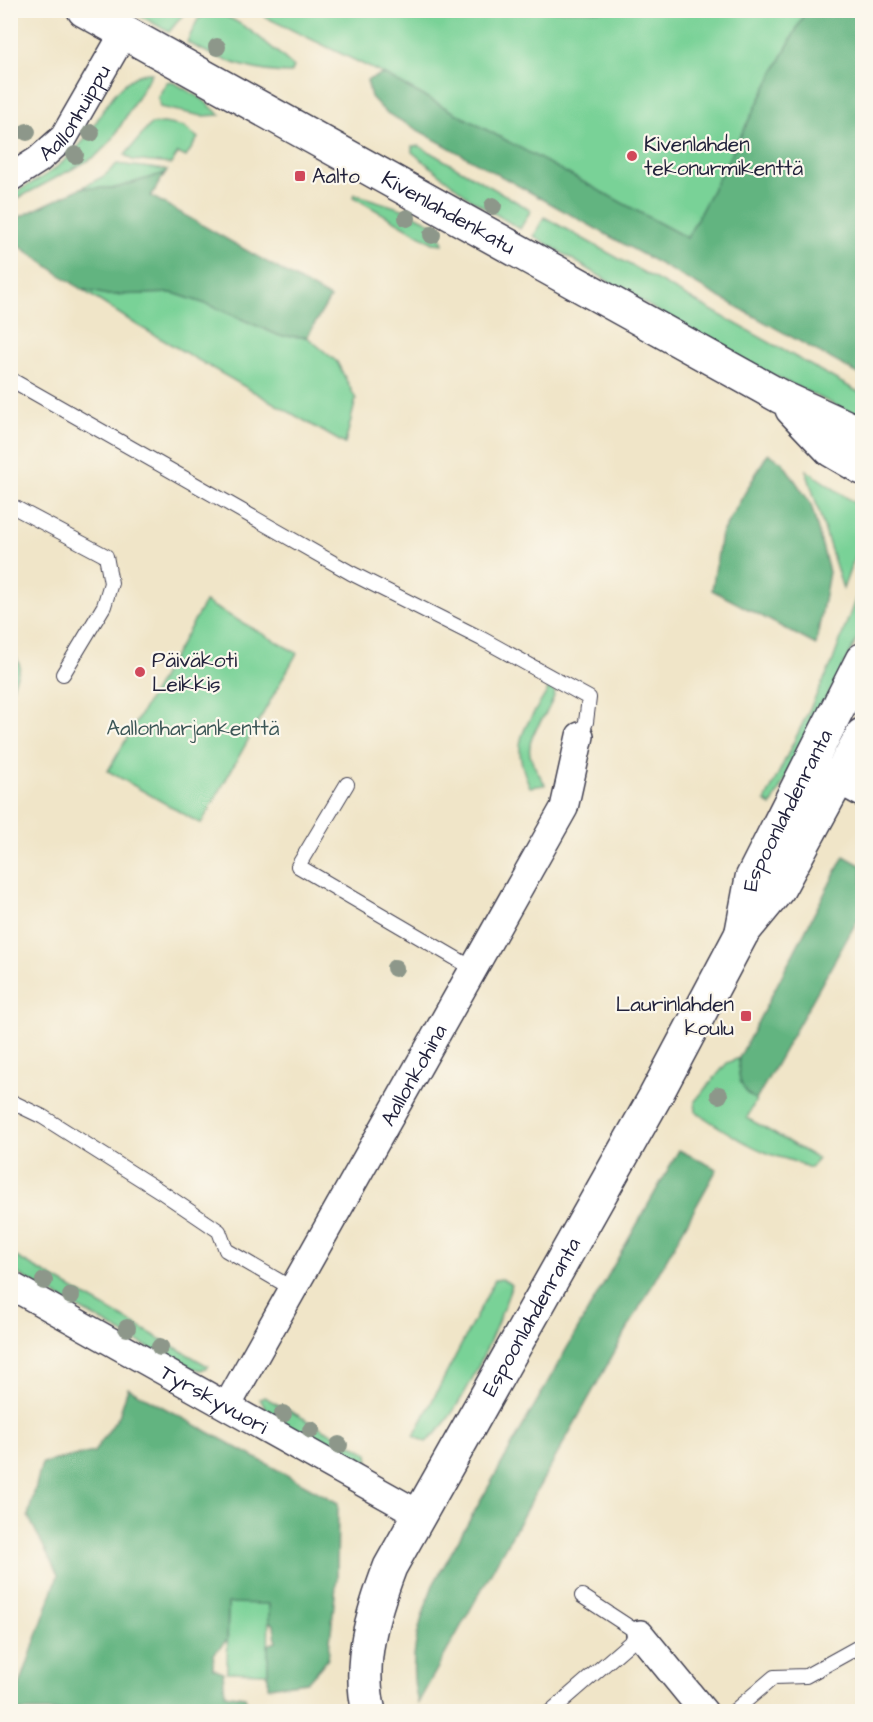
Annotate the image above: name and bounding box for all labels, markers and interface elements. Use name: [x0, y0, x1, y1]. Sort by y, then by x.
street label: Aallonhuippu: [32, 59, 118, 168]
place label: Kivenlahden tekonurmikenttä: [644, 130, 804, 183]
marker: Kivenlahden tekonurmikenttä: [625, 149, 639, 163]
place label: Aalto: [312, 162, 360, 191]
street label: Kivenlahdenkatu: [376, 164, 521, 262]
marker: Aalto: [293, 169, 307, 183]
place label: Päiväkoti Leikkis: [152, 646, 237, 699]
marker: Päiväkoti Leikkis: [133, 665, 147, 679]
park label: Aallonharjankenttä: [106, 714, 280, 743]
street label: Espoonlahdenranta: [736, 724, 840, 893]
place label: Laurinlahden koulu: [616, 990, 734, 1043]
marker: Laurinlahden koulu: [739, 1009, 753, 1023]
street label: Aallonkohina: [374, 1019, 454, 1131]
street label: Espoonlahdenranta: [475, 1232, 588, 1402]
street label: Tyrskyvuori: [155, 1358, 273, 1442]

